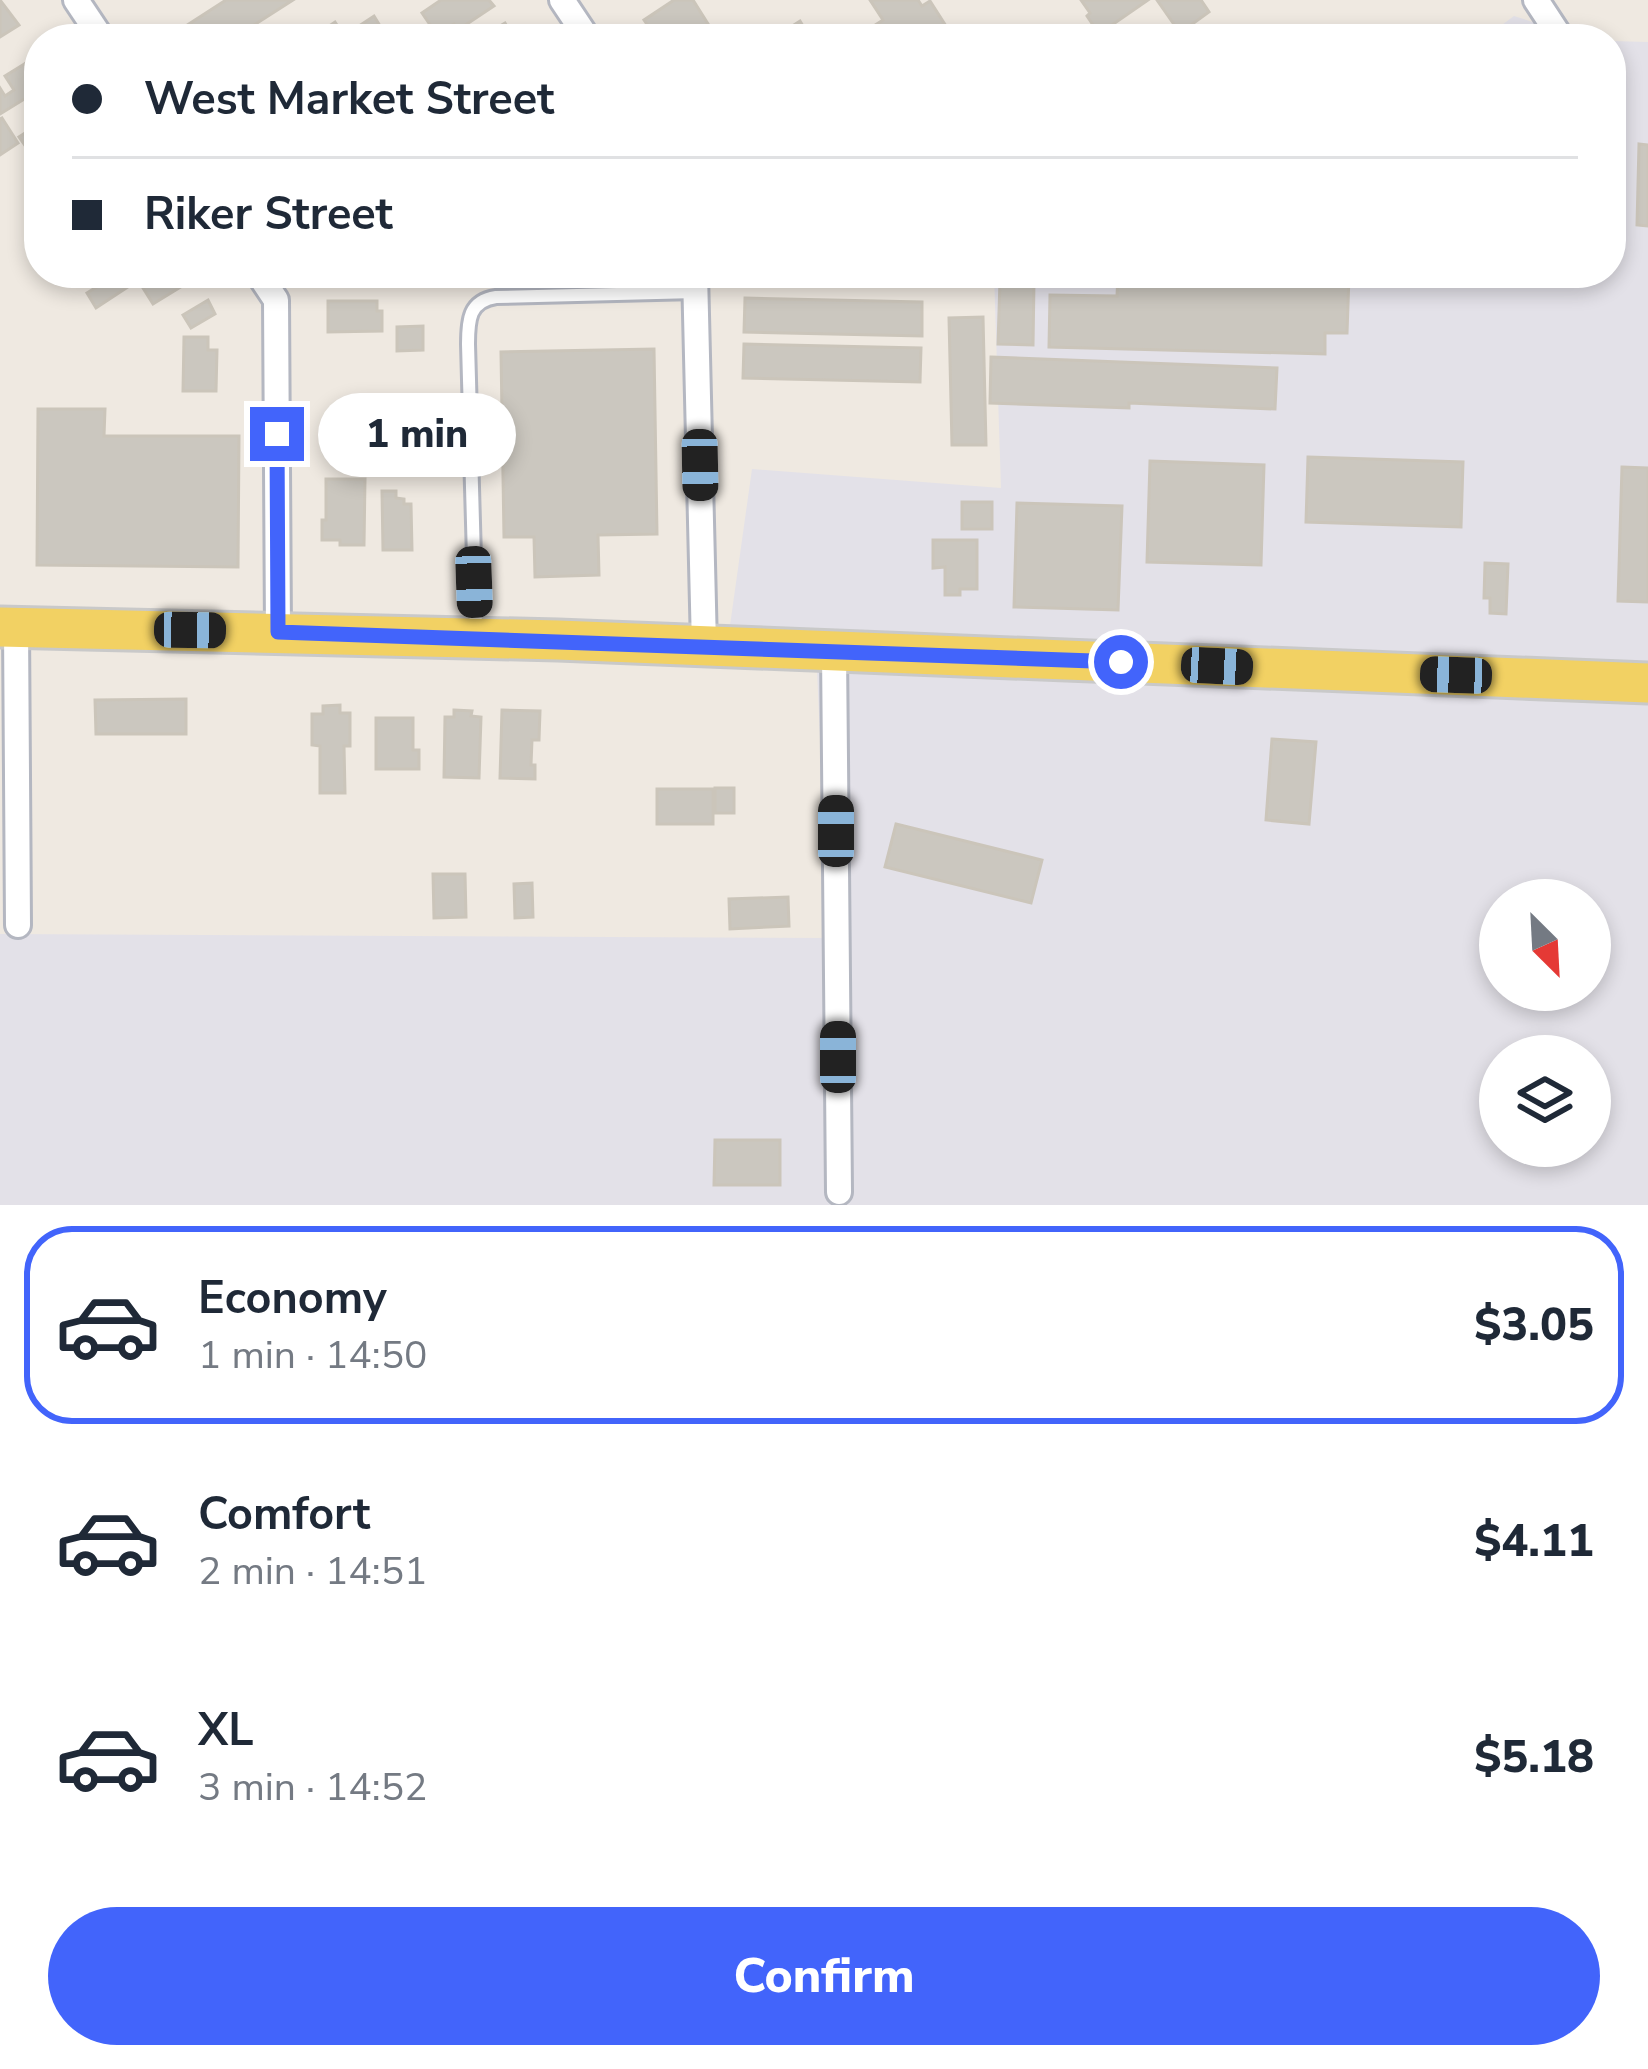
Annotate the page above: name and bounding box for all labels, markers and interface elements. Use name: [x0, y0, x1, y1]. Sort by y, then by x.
text: West Market Street: [144, 69, 554, 130]
text: Riker Street: [144, 184, 393, 245]
callout: 1 min: [319, 392, 517, 476]
route end: [250, 407, 304, 461]
text: 1 min: [366, 408, 468, 461]
car: [681, 429, 719, 501]
car: [455, 545, 493, 619]
car: [154, 611, 226, 649]
route start: [1094, 635, 1148, 689]
car: [1180, 646, 1254, 686]
car: [1419, 656, 1493, 694]
car: [818, 795, 854, 867]
north arrow: [1479, 879, 1611, 1011]
map controls: [1479, 879, 1611, 1167]
car: [820, 1021, 856, 1093]
button: layers: [1479, 1035, 1611, 1167]
text: Economy: [198, 1268, 387, 1329]
icon: car: [54, 1271, 162, 1379]
text: $3.05: [1474, 1295, 1594, 1356]
text: 1 min · 14:50: [198, 1329, 427, 1382]
text: Comfort: [198, 1484, 370, 1545]
icon: car: [54, 1487, 162, 1595]
text: $4.11: [1474, 1511, 1594, 1572]
text: 2 min · 14:51: [198, 1545, 427, 1598]
text: XL: [198, 1700, 254, 1761]
icon: car: [54, 1703, 162, 1811]
text: $5.18: [1474, 1727, 1594, 1788]
text: 3 min · 14:52: [198, 1761, 427, 1814]
button: Confirm: [48, 1907, 1600, 2045]

